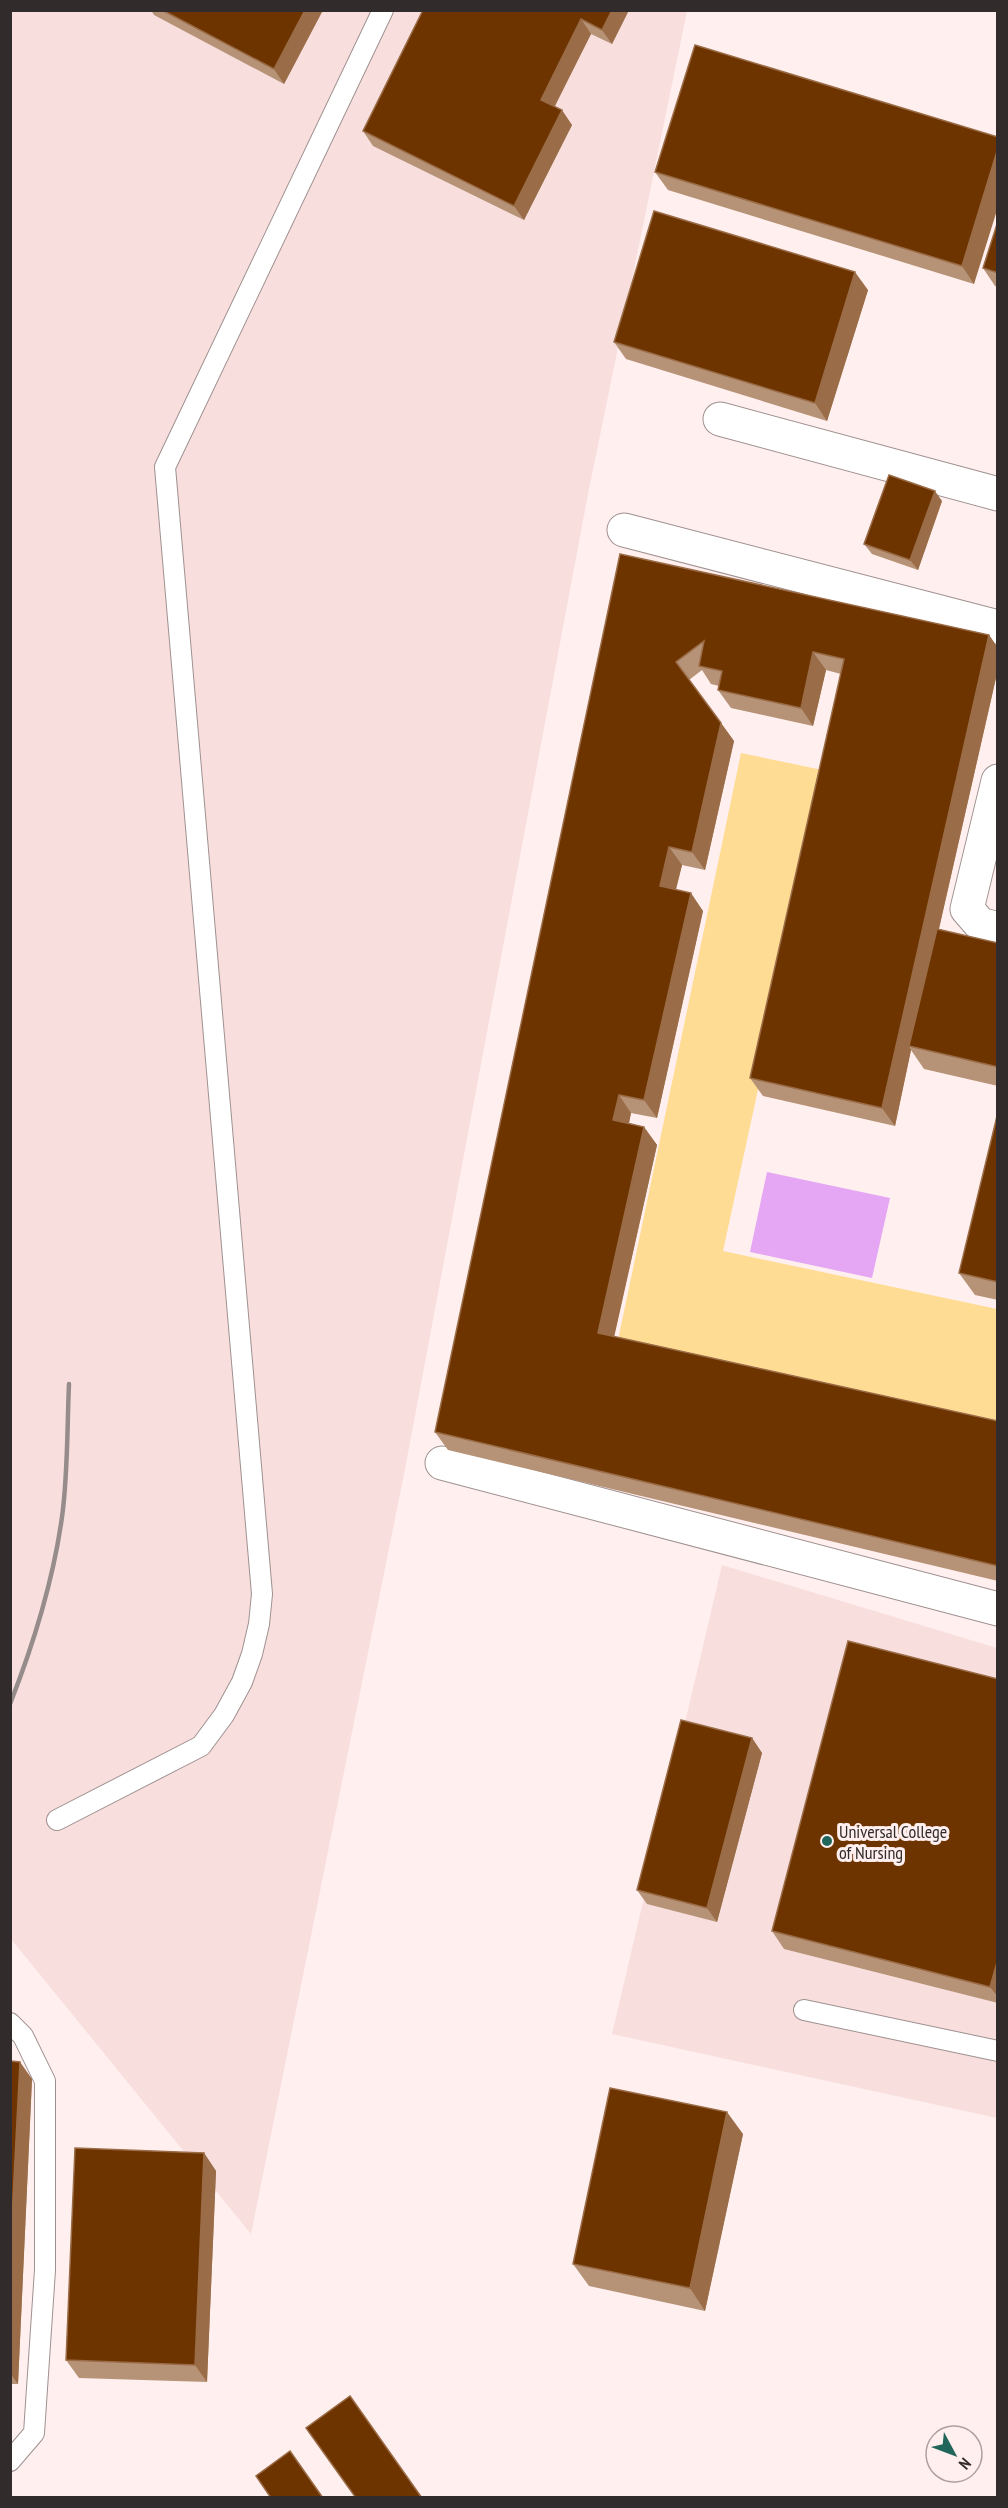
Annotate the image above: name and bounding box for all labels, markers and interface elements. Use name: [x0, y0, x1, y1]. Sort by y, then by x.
place label: Universal College of Nursing: [839, 1820, 947, 1864]
marker: Universal College of Nursing: [820, 1834, 834, 1848]
north arrow: [924, 2424, 984, 2484]
text: N: [955, 2454, 976, 2474]

